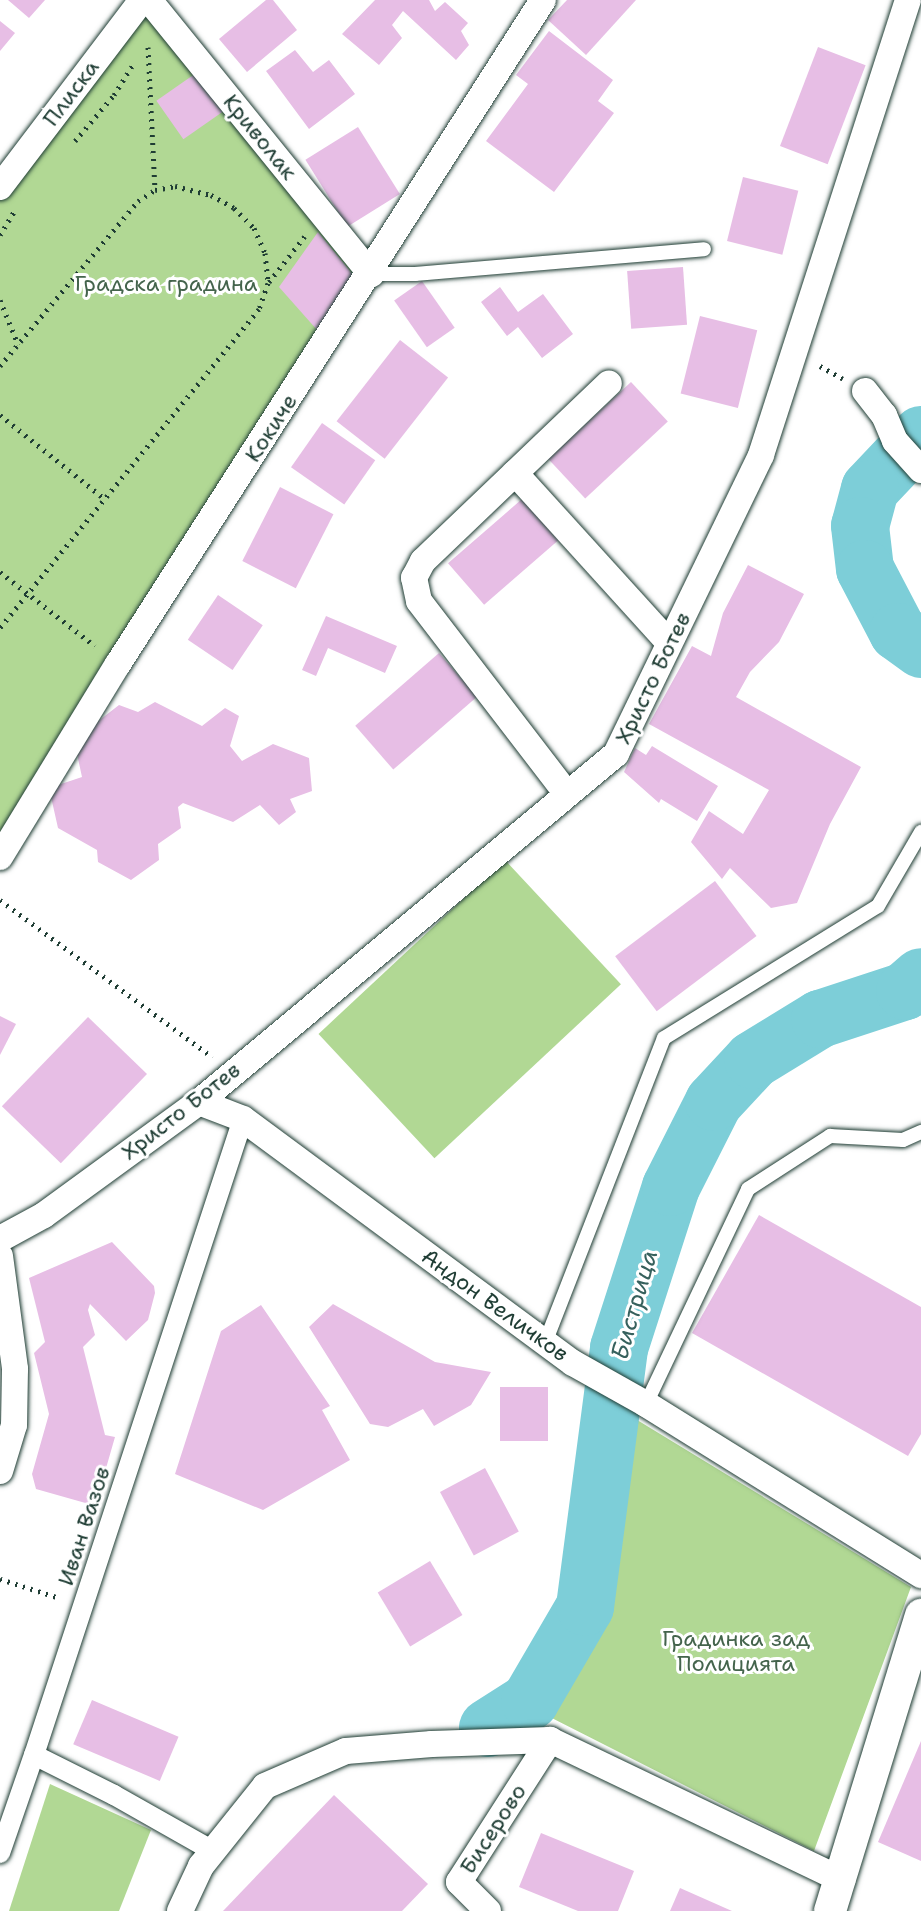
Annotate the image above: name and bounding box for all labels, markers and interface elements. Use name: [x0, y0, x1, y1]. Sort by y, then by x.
street label: Плиска: [37, 55, 105, 131]
street label: Криволак: [217, 89, 303, 185]
park label: Градска градина: [74, 271, 258, 297]
street label: Кокиче: [239, 389, 303, 467]
street label: Христо Ботев: [610, 608, 696, 748]
street label: Христо Ботев: [116, 1056, 246, 1166]
street label: Андон Величков: [416, 1243, 574, 1367]
water label: Бистрица: [606, 1247, 664, 1363]
street label: Иван Вазов: [52, 1463, 116, 1589]
park label: Градинка зад Полицията: [662, 1625, 810, 1676]
street label: Бисерово: [454, 1779, 532, 1879]

